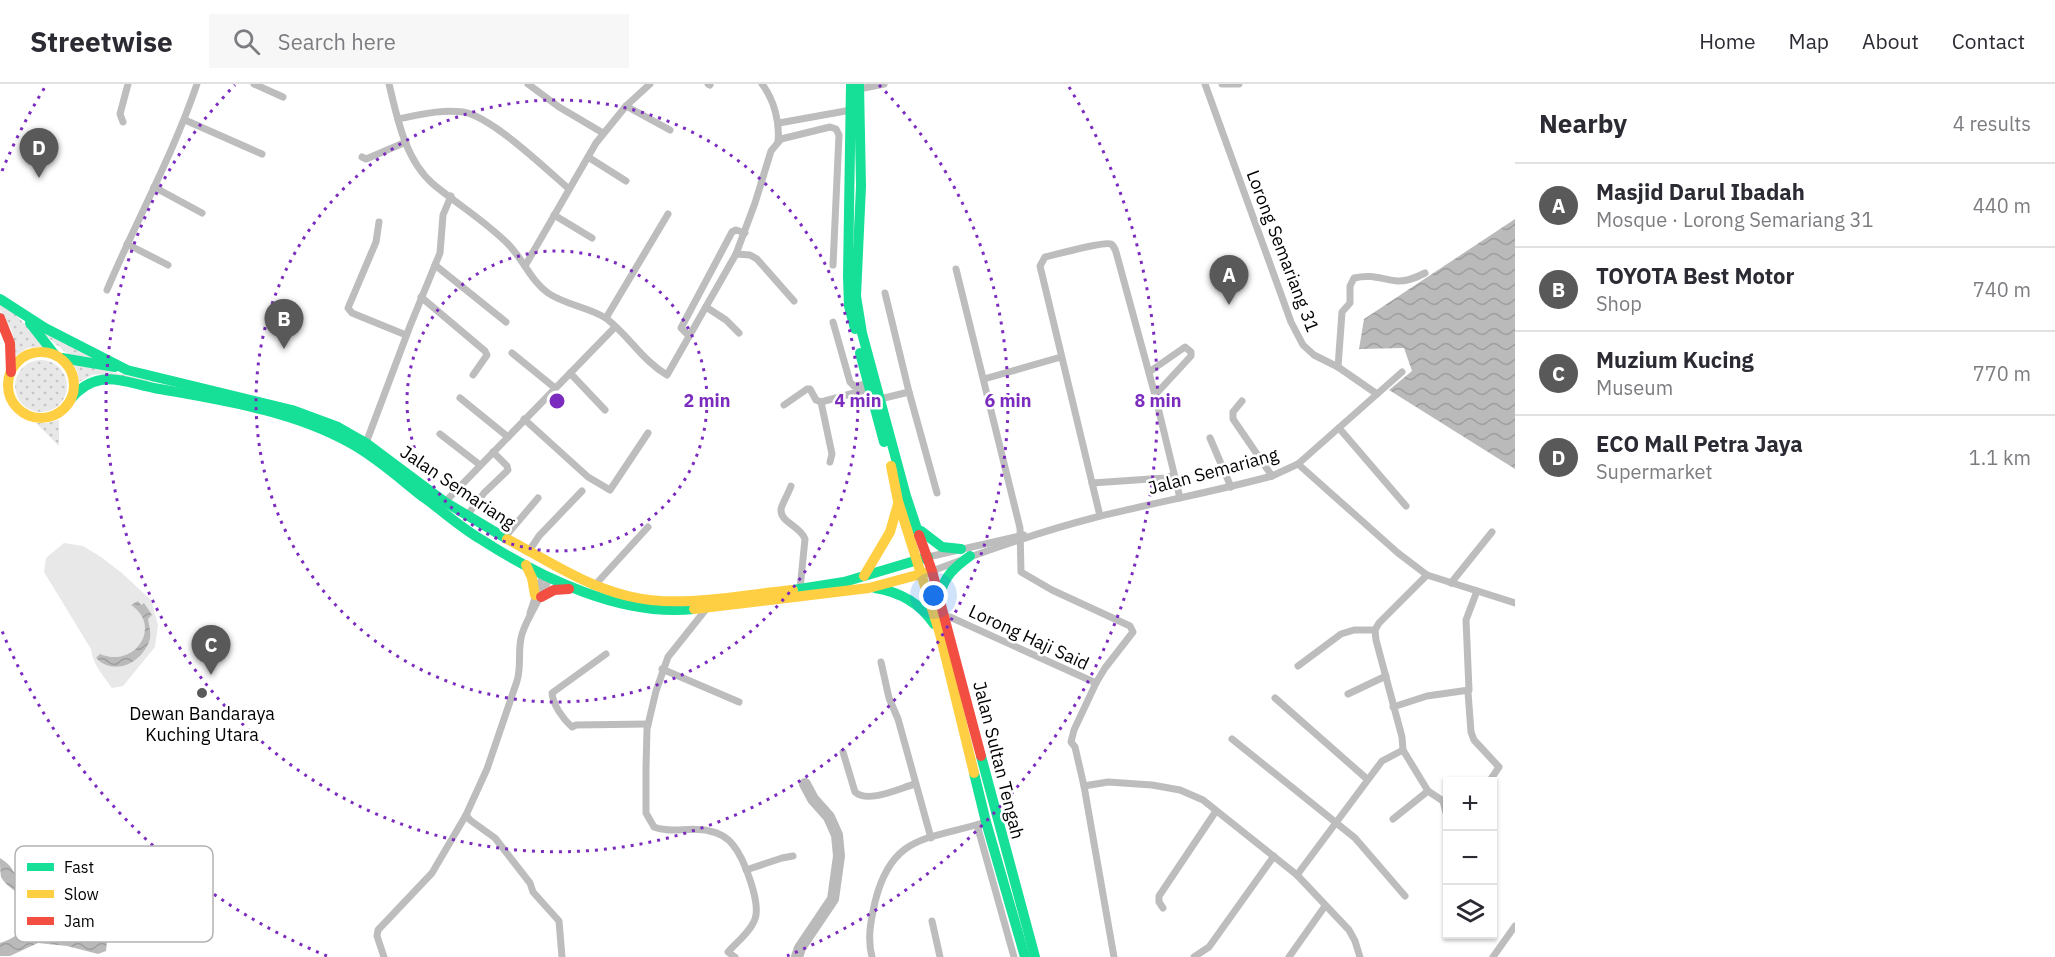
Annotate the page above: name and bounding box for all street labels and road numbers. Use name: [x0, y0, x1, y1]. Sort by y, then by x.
street label: Lorong Semariang 31: [1242, 167, 1324, 335]
street label: Jalan Semariang: [396, 440, 520, 534]
street label: Jalan Semariang: [1145, 442, 1281, 499]
street label: Lorong Haji Said: [965, 599, 1093, 675]
street label: Jalan Sultan Tengah: [968, 679, 1030, 841]

